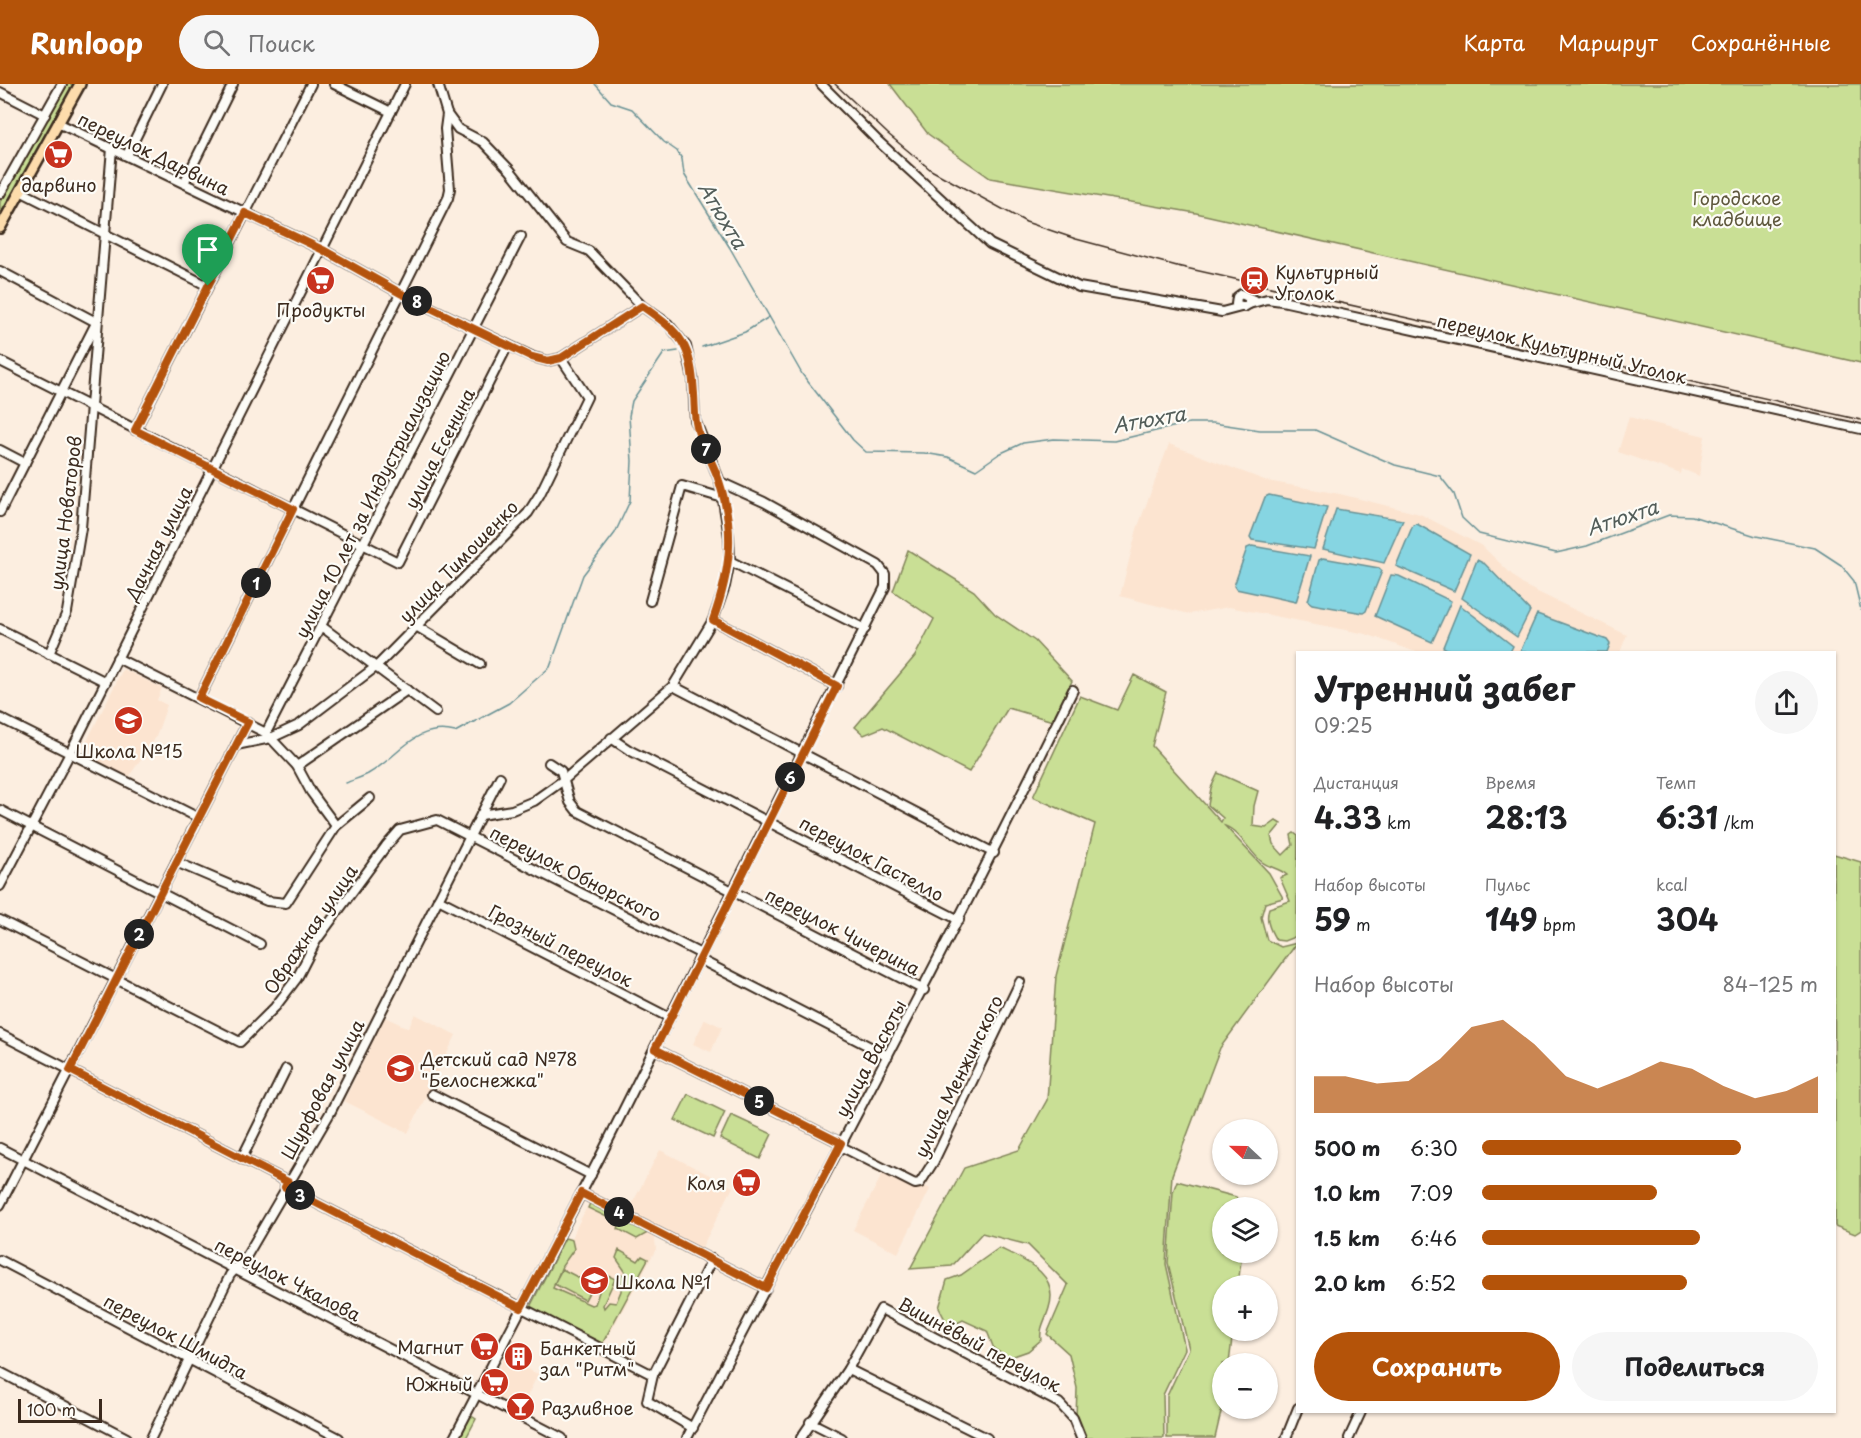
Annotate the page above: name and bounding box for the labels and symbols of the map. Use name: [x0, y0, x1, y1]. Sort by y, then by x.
street label: переулок Дарвина: [74, 105, 235, 202]
supermarket icon: дарвино: [43, 139, 75, 171]
place label: дарвино: [21, 171, 97, 198]
water label: Атюхта: [691, 176, 756, 256]
park label: Городское кладбище: [1692, 184, 1782, 232]
pin: [182, 224, 233, 286]
place label: Культурный Уголок: [1275, 258, 1379, 306]
supermarket icon: Продукты: [305, 264, 337, 296]
station icon: Культурный Уголок: [1238, 265, 1270, 297]
pin: 8: [402, 286, 432, 316]
place label: Продукты: [277, 296, 365, 323]
street label: переулок Культурный Уголок: [1434, 306, 1690, 390]
street label: улица 10 лет за Индустриализацию: [287, 346, 457, 642]
street label: улица Есенина: [397, 383, 481, 513]
water label: Атюхта: [1110, 398, 1189, 440]
street label: улица Новаторов: [42, 434, 88, 592]
pin: 7: [691, 434, 721, 464]
street label: Дачная улица: [117, 480, 199, 606]
water label: Атюхта: [1582, 491, 1663, 543]
street label: улица Тимошенко: [392, 494, 524, 628]
pin: 1: [241, 568, 271, 598]
school or university icon: Школа №15: [113, 705, 145, 737]
place label: Школа №15: [75, 737, 183, 764]
pin: 6: [775, 762, 805, 792]
street label: переулок Гастелло: [795, 809, 949, 907]
street label: переулок Обнорского: [486, 818, 666, 928]
street label: Овражная улица: [256, 858, 364, 999]
street label: переулок Чичерина: [761, 880, 926, 982]
street label: Грозный переулок: [484, 897, 638, 993]
pin: 2: [124, 919, 154, 949]
street label: улица Менжинского: [907, 990, 1009, 1162]
street label: улица Васюты: [828, 995, 912, 1121]
street label: Шурфовая улица: [274, 1014, 371, 1164]
place label: Детский сад №78 "Белоснежка": [420, 1045, 577, 1093]
school or university icon: Детский сад №78 "Белоснежка": [384, 1052, 416, 1084]
pin: 5: [744, 1086, 774, 1116]
north arrow: [1212, 1119, 1278, 1185]
supermarket icon: Коля: [731, 1166, 763, 1198]
place label: Коля: [686, 1169, 726, 1196]
pin: 3: [285, 1180, 315, 1210]
pin: 4: [604, 1197, 634, 1227]
street label: переулок Чкалова: [210, 1230, 366, 1328]
school or university icon: Школа №1: [578, 1265, 610, 1297]
place label: Школа №1: [615, 1268, 711, 1295]
street label: переулок Шмидта: [99, 1287, 253, 1385]
street label: Вишнёвый переулок: [894, 1290, 1066, 1398]
supermarket icon: Магнит: [468, 1330, 500, 1362]
place label: Магнит: [397, 1333, 464, 1360]
place label: Банкетный зал "Ритм": [539, 1334, 636, 1382]
building icon: Банкетный зал "Ритм": [503, 1341, 535, 1373]
supermarket icon: Южный: [478, 1367, 510, 1399]
place label: Южный: [406, 1370, 473, 1397]
bar icon: Разливное: [504, 1391, 536, 1423]
place label: Разливное: [541, 1394, 634, 1421]
scale bar: [18, 1396, 102, 1424]

